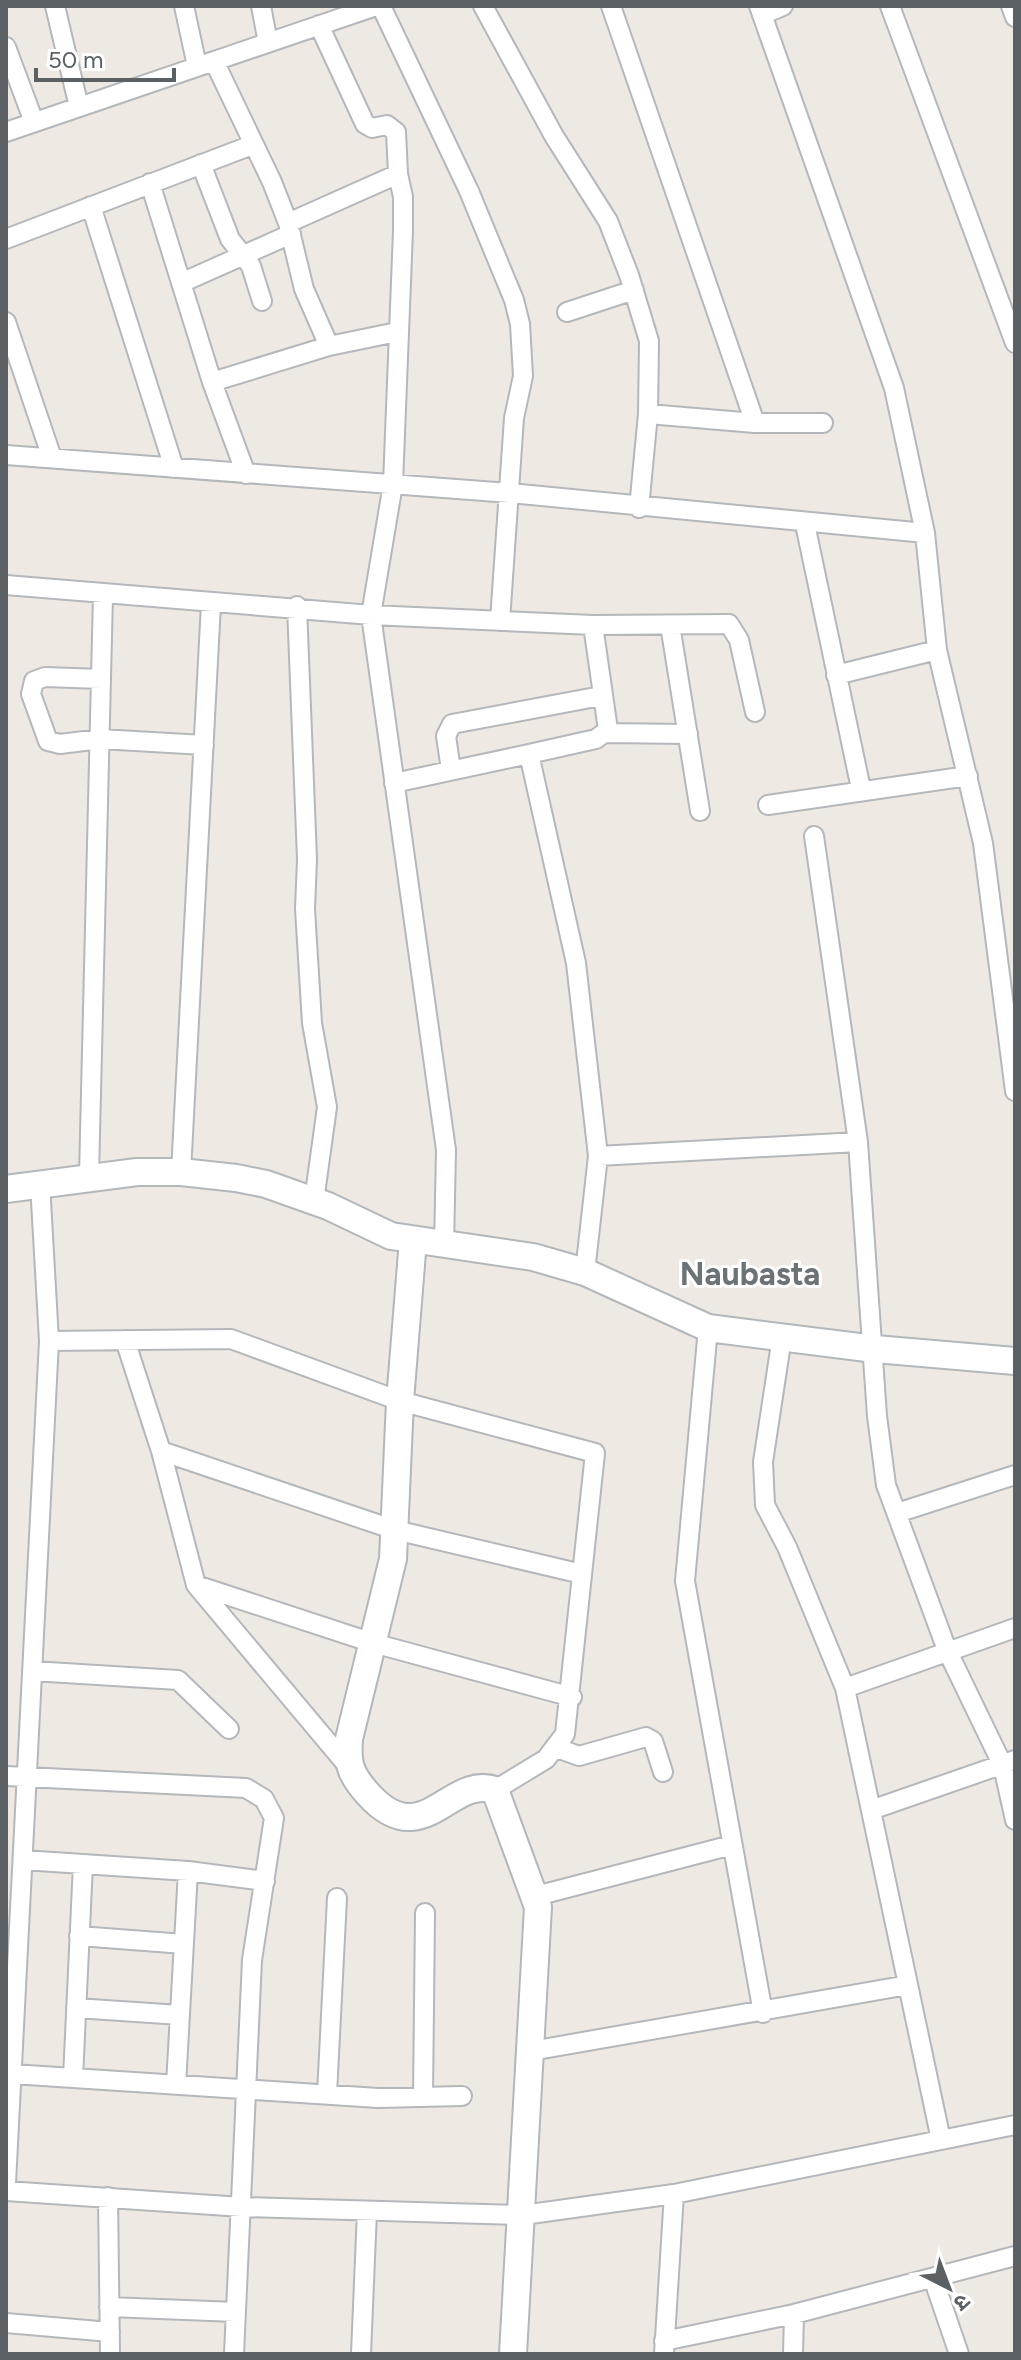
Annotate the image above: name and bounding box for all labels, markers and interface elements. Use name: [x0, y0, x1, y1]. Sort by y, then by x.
scale bar: [36, 32, 174, 82]
text: 50 m: [48, 45, 104, 74]
district label: Naubasta: [680, 1255, 820, 1293]
north arrow: [909, 2248, 989, 2328]
text: उ: [947, 2288, 976, 2318]

